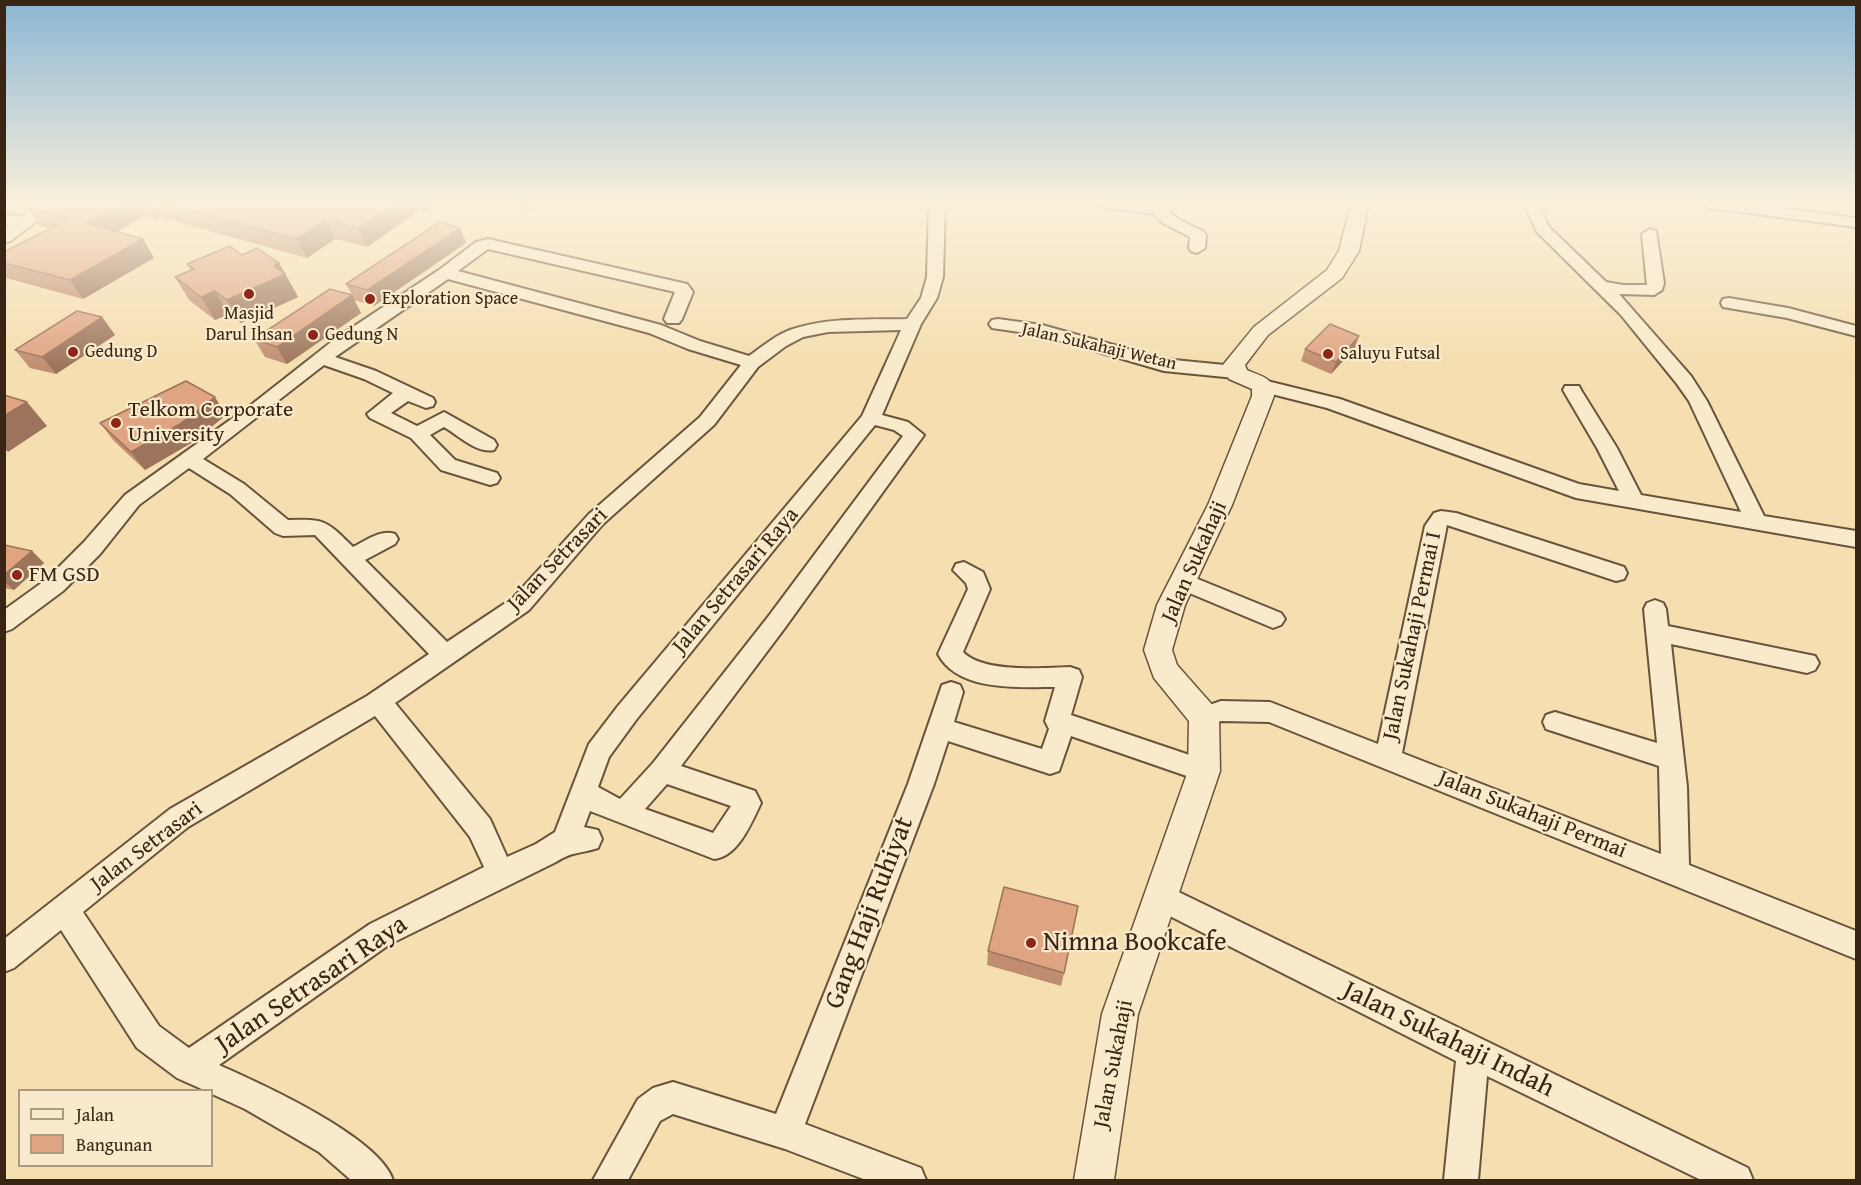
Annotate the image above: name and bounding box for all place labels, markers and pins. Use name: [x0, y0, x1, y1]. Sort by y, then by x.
marker: Masjid Darul Ihsan: [242, 287, 256, 301]
place label: Exploration Space: [382, 288, 518, 310]
marker: Exploration Space: [363, 292, 377, 306]
place label: Masjid Darul Ihsan: [205, 303, 293, 346]
place label: Gedung N: [325, 324, 398, 346]
marker: Gedung N: [306, 328, 320, 342]
place label: Gedung D: [85, 341, 157, 363]
place label: Saluyu Futsal: [1340, 343, 1440, 365]
marker: Gedung D: [66, 345, 80, 359]
marker: Saluyu Futsal: [1321, 347, 1335, 361]
place label: Telkom Corporate University: [128, 397, 293, 448]
marker: Telkom Corporate University: [109, 416, 123, 430]
place label: FM GSD: [29, 562, 100, 588]
marker: FM GSD: [10, 568, 24, 582]
place label: Nimna Bookcafe: [1043, 927, 1227, 959]
marker: Nimna Bookcafe: [1024, 936, 1038, 950]

